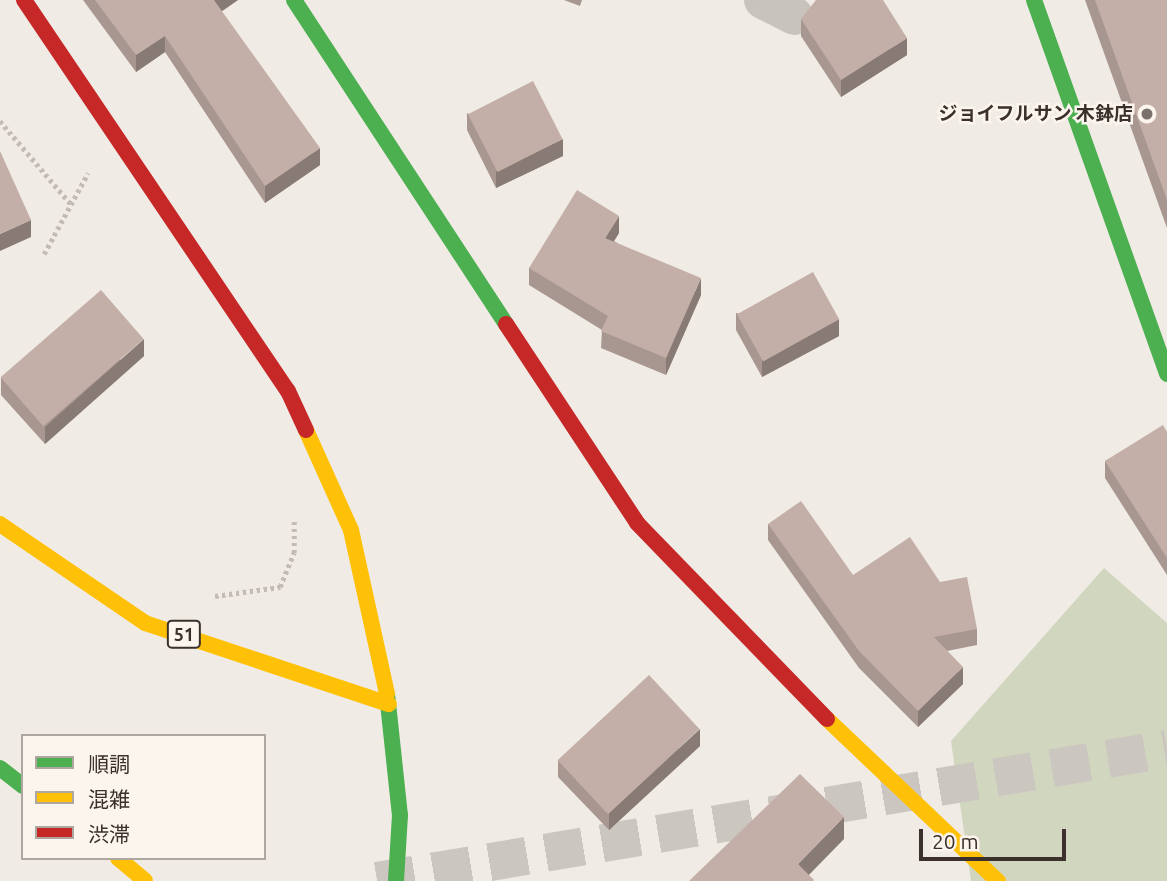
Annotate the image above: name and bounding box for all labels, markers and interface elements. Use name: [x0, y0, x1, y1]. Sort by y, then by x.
place label: ジョイフルサン 木鉢店: [938, 103, 1133, 125]
marker: ジョイフルサン 木鉢店: [1139, 106, 1155, 122]
road number: 51: [166, 620, 202, 648]
legend: [21, 734, 266, 860]
text: 順調: [88, 752, 130, 776]
text: 混雑: [88, 787, 130, 811]
scale bar: [922, 814, 1069, 858]
text: 渋滞: [88, 822, 130, 846]
text: 20 m: [932, 829, 979, 853]

